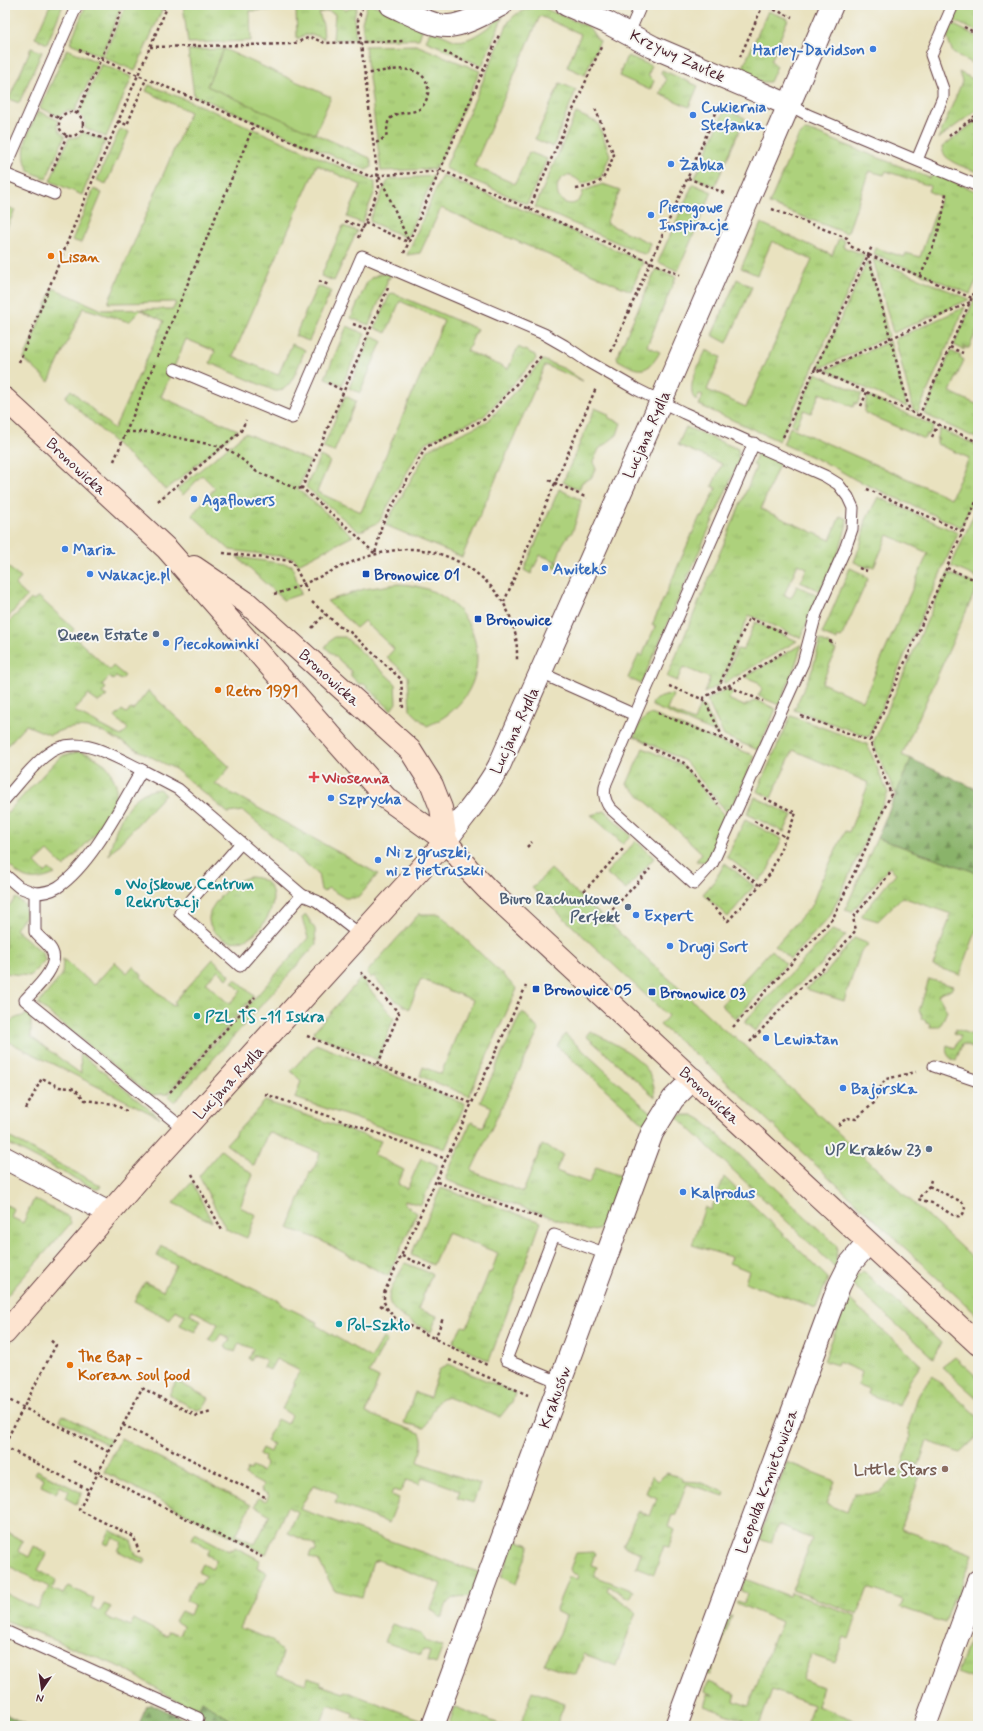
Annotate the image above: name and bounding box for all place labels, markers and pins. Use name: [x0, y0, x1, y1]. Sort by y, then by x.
place label: Harley-Davidson: [753, 40, 865, 61]
marker: Harley-Davidson: [868, 44, 878, 54]
place label: Cukiernia Stefanka: [701, 97, 767, 136]
marker: Cukiernia Stefanka: [688, 110, 698, 120]
place label: Żabka: [679, 155, 724, 176]
marker: Żabka: [666, 159, 676, 169]
place label: Pierogowe Inspiracje: [659, 197, 729, 236]
marker: Pierogowe Inspiracje: [646, 210, 656, 220]
place label: Lisan: [59, 247, 100, 268]
marker: Lisan: [46, 251, 56, 261]
place label: Agaflowers: [202, 490, 276, 512]
marker: Agaflowers: [189, 494, 199, 504]
place label: Maria: [73, 540, 116, 561]
marker: Maria: [60, 544, 70, 554]
place label: Awiteks: [553, 559, 607, 580]
marker: Awiteks: [540, 563, 550, 573]
place label: Wakacje.pl: [97, 565, 170, 586]
place label: Bronowice 01: [374, 565, 460, 586]
marker: Wakacje.pl: [85, 569, 95, 579]
marker: Bronowice 01: [361, 569, 371, 579]
place label: Bronowice: [486, 610, 552, 631]
marker: Bronowice: [473, 614, 483, 624]
place label: Queen Estate: [57, 625, 148, 646]
marker: Queen Estate: [151, 629, 161, 639]
place label: Piecokominki: [174, 634, 259, 655]
marker: Piecokominki: [161, 638, 171, 648]
place label: Retro 1991: [226, 681, 298, 702]
marker: Retro 1991: [213, 685, 223, 695]
place label: Wiosenna: [321, 768, 390, 789]
marker: Wiosenna: [309, 772, 319, 782]
place label: Szprycha: [339, 789, 402, 810]
marker: Szprycha: [326, 793, 336, 803]
place label: Ni z gruszki, ni z pietruszki: [386, 842, 484, 881]
marker: Ni z gruszki, ni z pietruszki: [373, 855, 383, 865]
place label: Wojskowe Centrum Rekrutacji: [125, 874, 254, 913]
marker: Wojskowe Centrum Rekrutacji: [113, 887, 123, 897]
place label: Biuro Rachunkowe Perfekt: [499, 889, 620, 928]
marker: Biuro Rachunkowe Perfekt: [623, 902, 633, 912]
place label: Expert: [644, 906, 694, 927]
marker: Expert: [631, 910, 641, 920]
place label: Drugi Sort: [678, 937, 749, 960]
marker: Drugi Sort: [665, 941, 675, 951]
place label: Bronowice 05: [544, 980, 632, 1001]
place label: Bronowice 03: [660, 983, 746, 1004]
marker: Bronowice 05: [531, 984, 541, 994]
marker: Bronowice 03: [647, 987, 657, 997]
place label: PZL TS -11 Iskra: [205, 1007, 325, 1028]
marker: PZL TS -11 Iskra: [192, 1011, 202, 1021]
place label: Lewiatan: [774, 1029, 838, 1050]
marker: Lewiatan: [761, 1033, 771, 1043]
place label: BajorsKa: [851, 1079, 917, 1100]
marker: BajorsKa: [838, 1083, 848, 1093]
place label: UP Kraków 23: [825, 1140, 921, 1161]
marker: UP Kraków 23: [924, 1144, 934, 1154]
place label: Kalprodus: [691, 1183, 755, 1204]
marker: Kalprodus: [678, 1187, 688, 1197]
place label: Pol-Szkło: [347, 1315, 410, 1336]
marker: Pol-Szkło: [334, 1319, 344, 1329]
place label: The Bap - Korean soul food: [78, 1347, 190, 1388]
marker: The Bap - Korean soul food: [65, 1360, 75, 1370]
place label: Little Stars: [854, 1460, 937, 1481]
marker: Little Stars: [940, 1464, 950, 1474]

